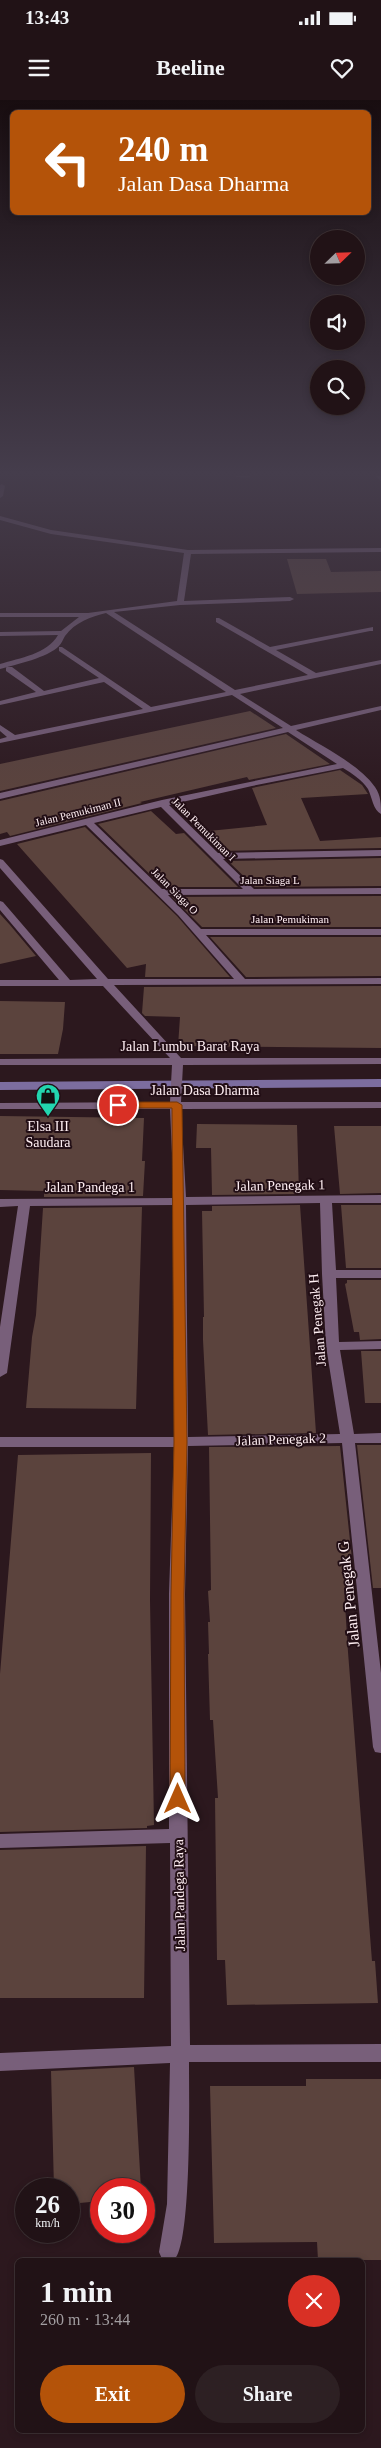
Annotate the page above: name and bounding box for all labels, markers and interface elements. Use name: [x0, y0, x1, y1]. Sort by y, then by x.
text: 13:43: [25, 7, 69, 28]
icon: menu: [25, 54, 53, 82]
icon: heart: [328, 54, 356, 82]
text: Beeline: [156, 55, 225, 80]
icon: left: [35, 130, 100, 195]
text: 240 m: [118, 130, 208, 169]
text: Jalan Dasa Dharma: [118, 171, 289, 196]
north arrow: [310, 230, 365, 285]
map controls: [310, 230, 365, 415]
button: sound: [310, 295, 365, 350]
button: search: [310, 360, 365, 415]
street label: Jalan Pemukiman II: [34, 795, 122, 828]
street label: Jalan Pemukiman I: [170, 795, 238, 863]
street label: Jalan Siaga O: [149, 865, 201, 917]
street label: Jalan Siaga L: [240, 874, 300, 886]
street label: Jalan Pemukiman: [251, 913, 329, 925]
street label: Jalan Lumbu Barat Raya: [121, 1039, 260, 1054]
shop icon: Elsa III Saudara: [35, 1083, 61, 1117]
street label: Jalan Dasa Dharma: [151, 1083, 260, 1098]
pin: [97, 1084, 139, 1126]
icon: arrive: [104, 1091, 132, 1119]
place label: Elsa III Saudara: [25, 1119, 71, 1150]
street label: Jalan Penegak 1: [235, 1177, 325, 1194]
street label: Jalan Pandega 1: [45, 1180, 135, 1195]
street label: Jalan Penegak H: [306, 1273, 329, 1367]
street label: Jalan Penegak 2: [236, 1430, 326, 1449]
street label: Jalan Penegak G: [334, 1539, 364, 1648]
position arrow: [151, 1772, 203, 1824]
street label: Jalan Pandega Raya: [171, 1838, 188, 1951]
speed limit sign: 30: [90, 2178, 155, 2243]
text: 26: [35, 2191, 60, 2218]
text: km/h: [35, 2216, 60, 2230]
text: 1 min: [40, 2275, 113, 2308]
button: close: [288, 2275, 340, 2327]
text: 260 m · 13:44: [40, 2311, 130, 2328]
button: Exit: [40, 2365, 185, 2423]
button: Share: [195, 2365, 340, 2423]

